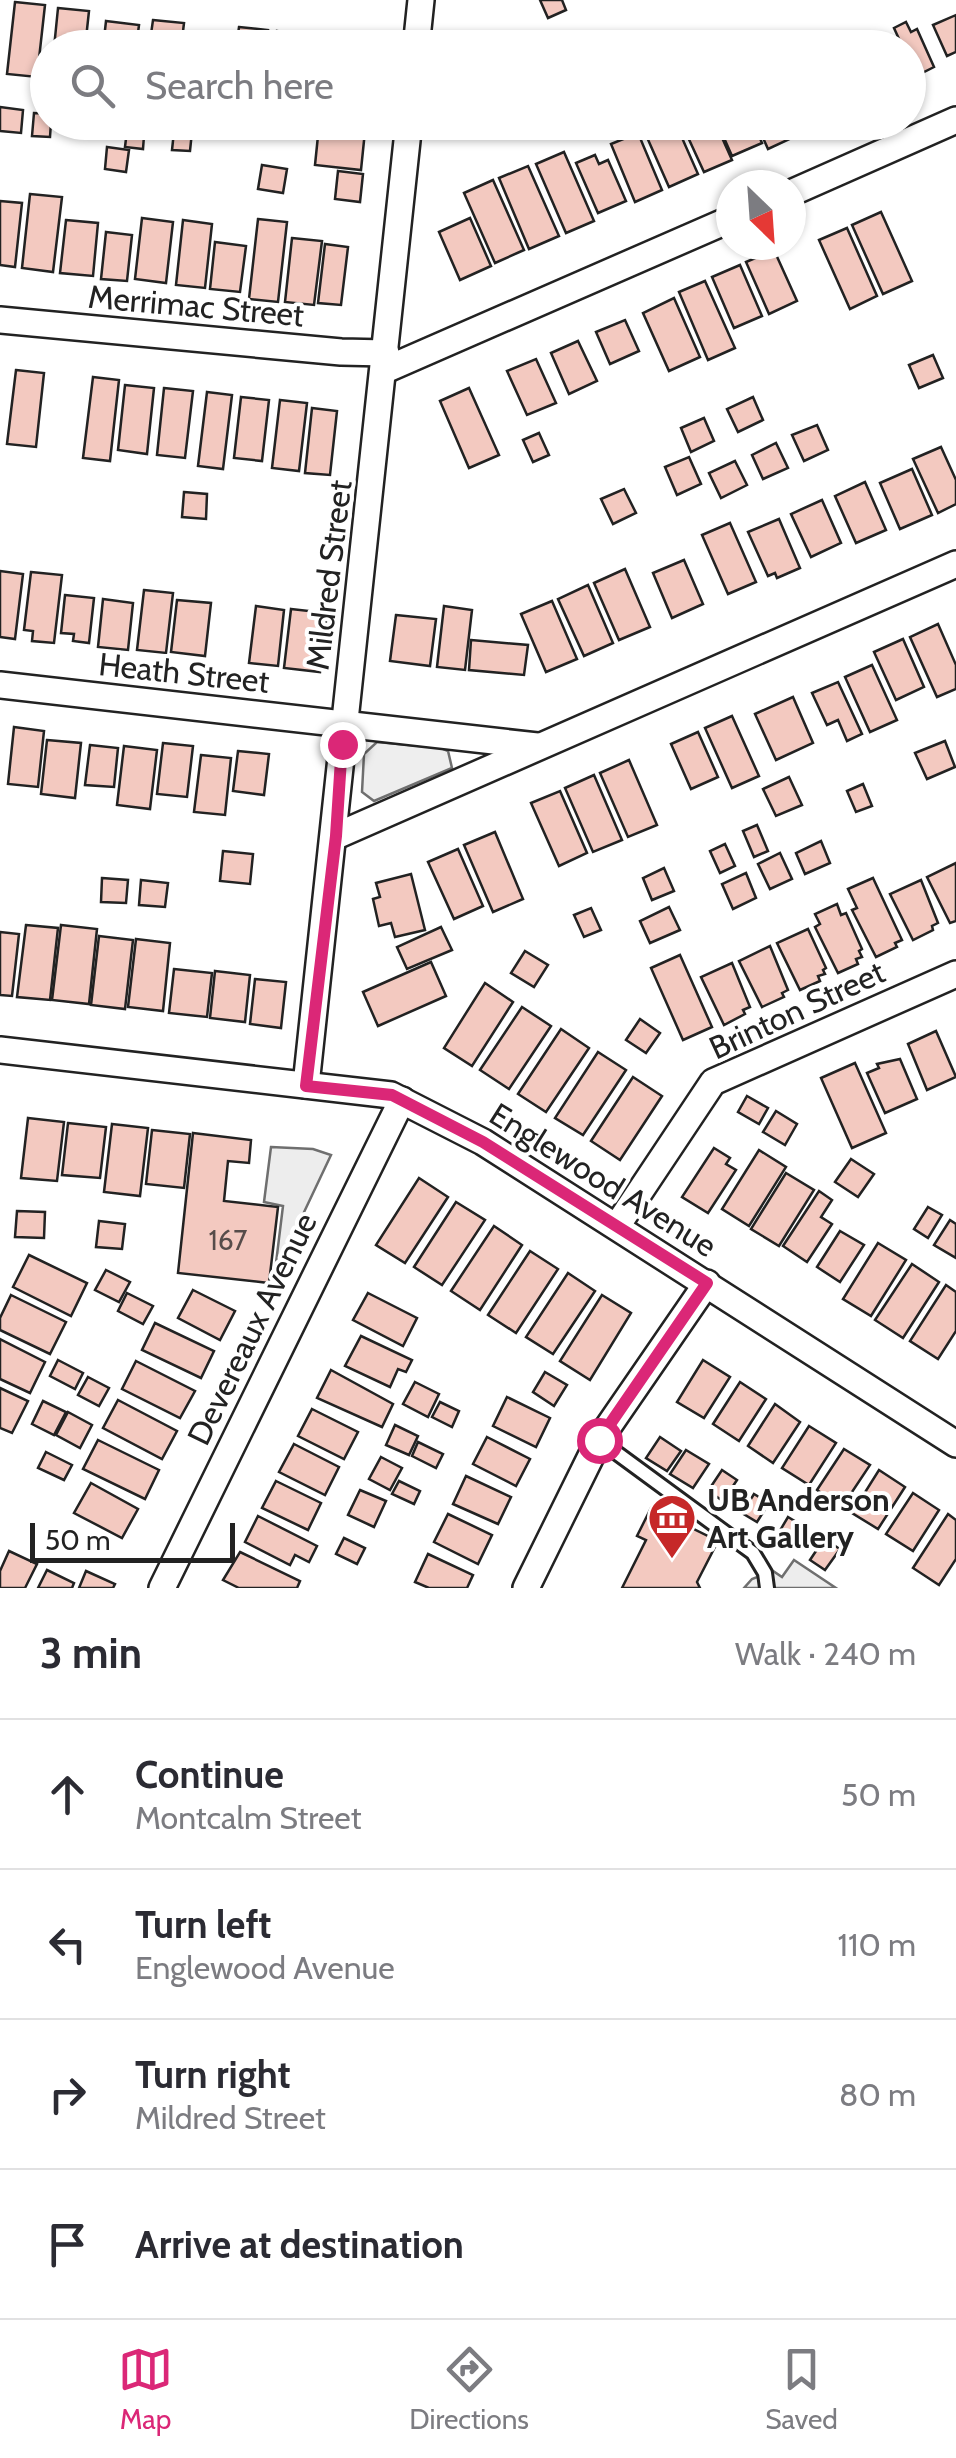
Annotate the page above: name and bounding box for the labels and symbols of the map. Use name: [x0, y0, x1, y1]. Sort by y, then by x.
north arrow: [716, 170, 806, 260]
street label: Merrimac Street: [87, 277, 306, 334]
street label: Mildred Street: [298, 478, 360, 672]
street label: Heath Street: [97, 644, 271, 701]
route end: [320, 722, 366, 768]
street label: Brinton Street: [703, 952, 891, 1067]
street label: Englewood Avenue: [483, 1094, 724, 1265]
street label: Devereaux Avenue: [179, 1206, 325, 1451]
house number: 167: [209, 1223, 247, 1257]
route start: [577, 1418, 623, 1464]
place label: UB Anderson Art Gallery: [707, 1480, 890, 1556]
museum icon: UB Anderson Art Gallery: [646, 1492, 698, 1560]
scale bar: [30, 1518, 235, 1562]

